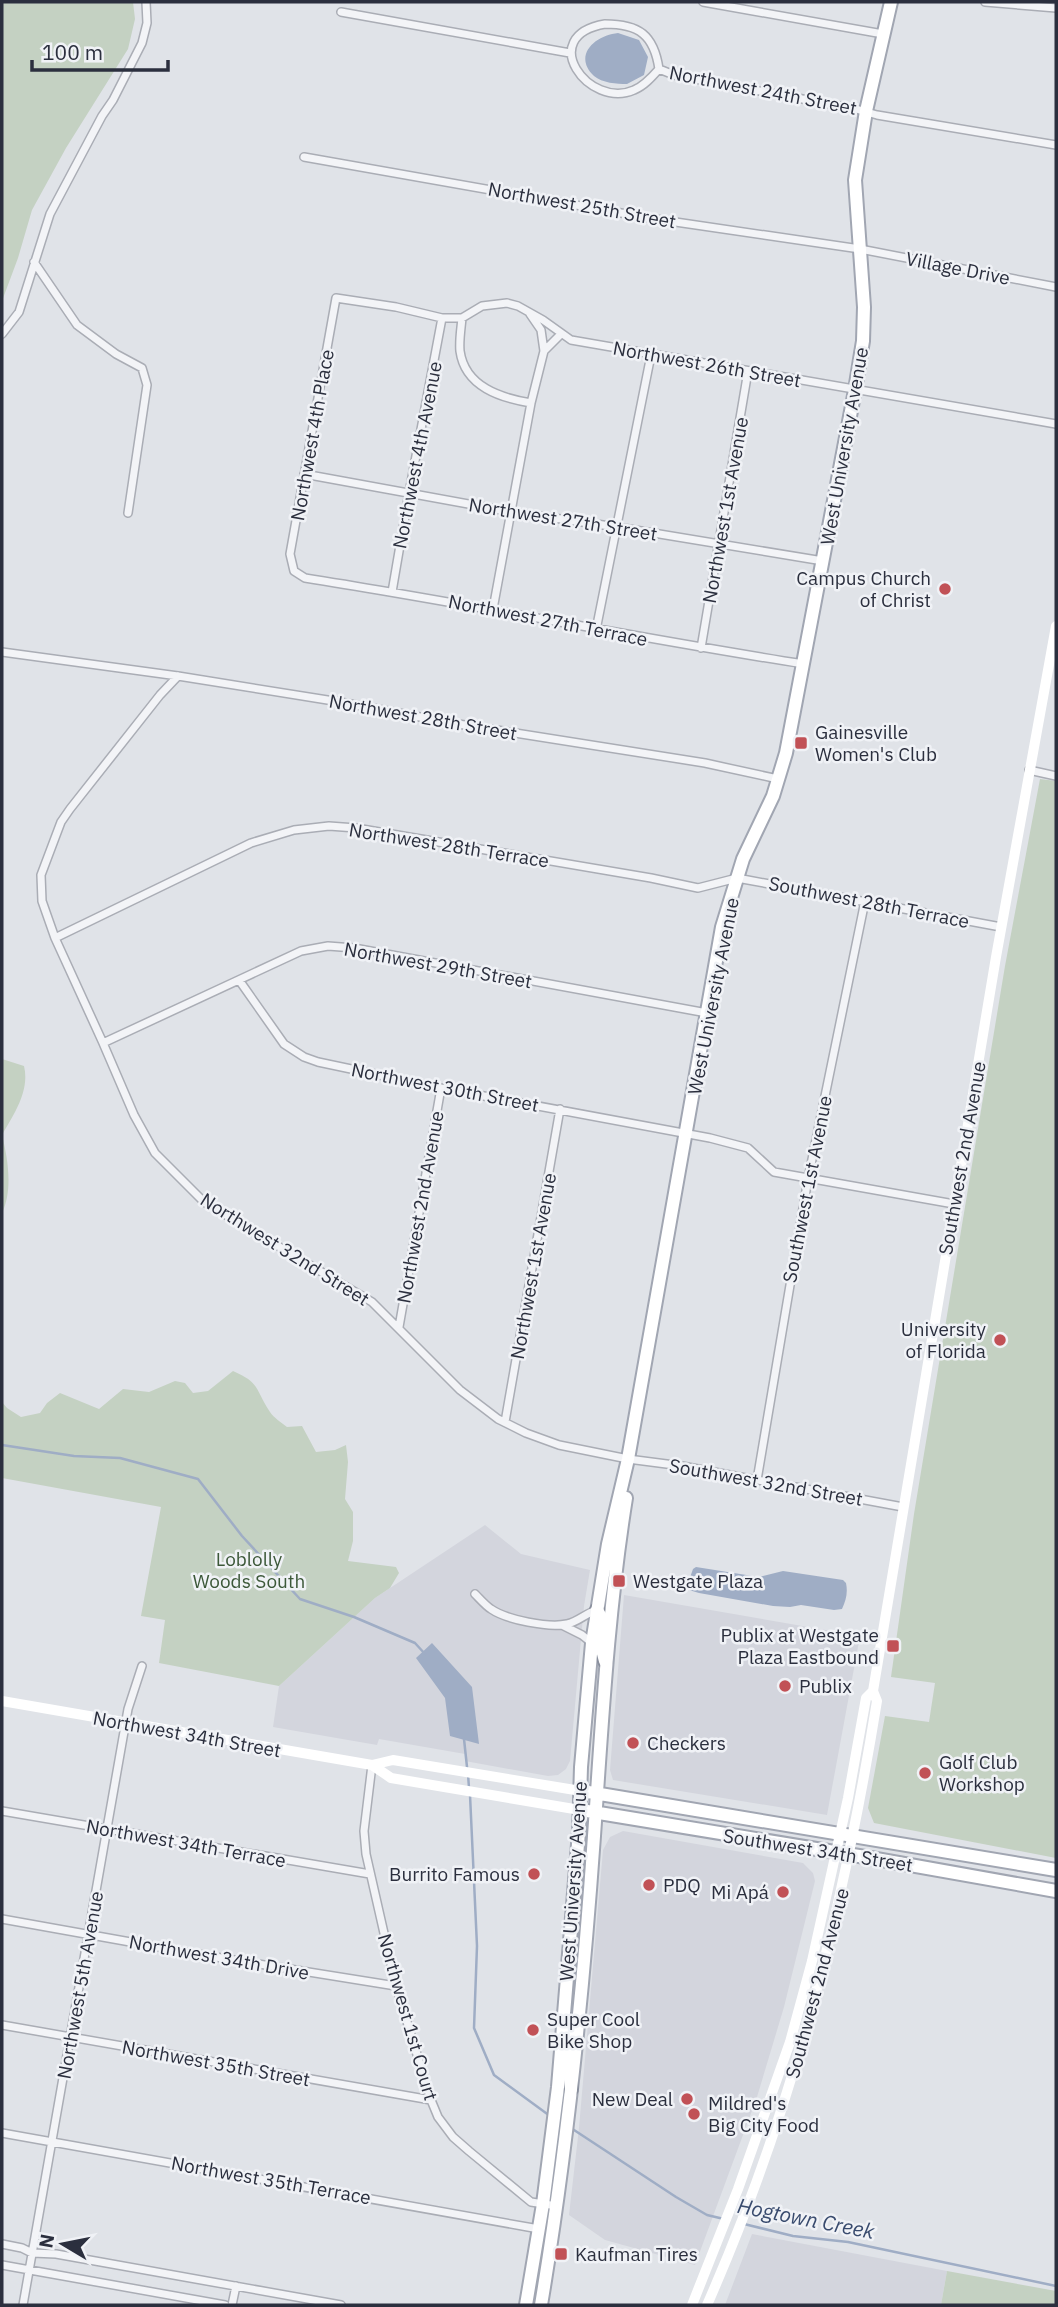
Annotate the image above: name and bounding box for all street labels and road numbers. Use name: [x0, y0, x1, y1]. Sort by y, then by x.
street label: Northwest 24th Street: [667, 60, 859, 120]
street label: Northwest 25th Street: [486, 177, 678, 233]
street label: Village Drive: [904, 246, 1012, 290]
street label: Northwest 26th Street: [611, 336, 803, 392]
street label: West University Avenue: [815, 345, 873, 547]
street label: Northwest 4th Place: [285, 347, 339, 523]
street label: Northwest 4th Avenue: [387, 359, 447, 551]
street label: Northwest 1st Avenue: [697, 415, 753, 605]
street label: Northwest 27th Street: [467, 492, 659, 546]
street label: Northwest 27th Terrace: [446, 589, 650, 651]
street label: Northwest 28th Street: [327, 689, 519, 745]
street label: Northwest 28th Terrace: [347, 817, 551, 873]
street label: Southwest 28th Terrace: [767, 871, 971, 933]
street label: West University Avenue: [682, 895, 744, 1097]
street label: Northwest 29th Street: [342, 937, 534, 993]
street label: Northwest 30th Street: [349, 1057, 541, 1117]
street label: Southwest 2nd Avenue: [933, 1059, 991, 1257]
street label: Southwest 1st Avenue: [777, 1093, 837, 1285]
street label: Northwest 2nd Avenue: [391, 1109, 449, 1305]
street label: Northwest 1st Avenue: [505, 1171, 561, 1361]
street label: Northwest 32nd Street: [196, 1187, 374, 1311]
street label: Southwest 32nd Street: [667, 1453, 865, 1511]
street label: Northwest 34th Street: [91, 1706, 283, 1762]
street label: West University Avenue: [554, 1780, 592, 1982]
street label: Northwest 34th Terrace: [84, 1814, 288, 1872]
street label: Southwest 34th Street: [721, 1823, 915, 1877]
street label: Southwest 2nd Avenue: [780, 1885, 854, 2081]
street label: Northwest 5th Avenue: [52, 1889, 108, 2081]
street label: Northwest 34th Drive: [127, 1929, 311, 1985]
street label: Northwest 1st Court: [373, 1931, 443, 2103]
street label: Northwest 35th Street: [120, 2035, 312, 2091]
street label: Northwest 35th Terrace: [169, 2151, 373, 2209]

